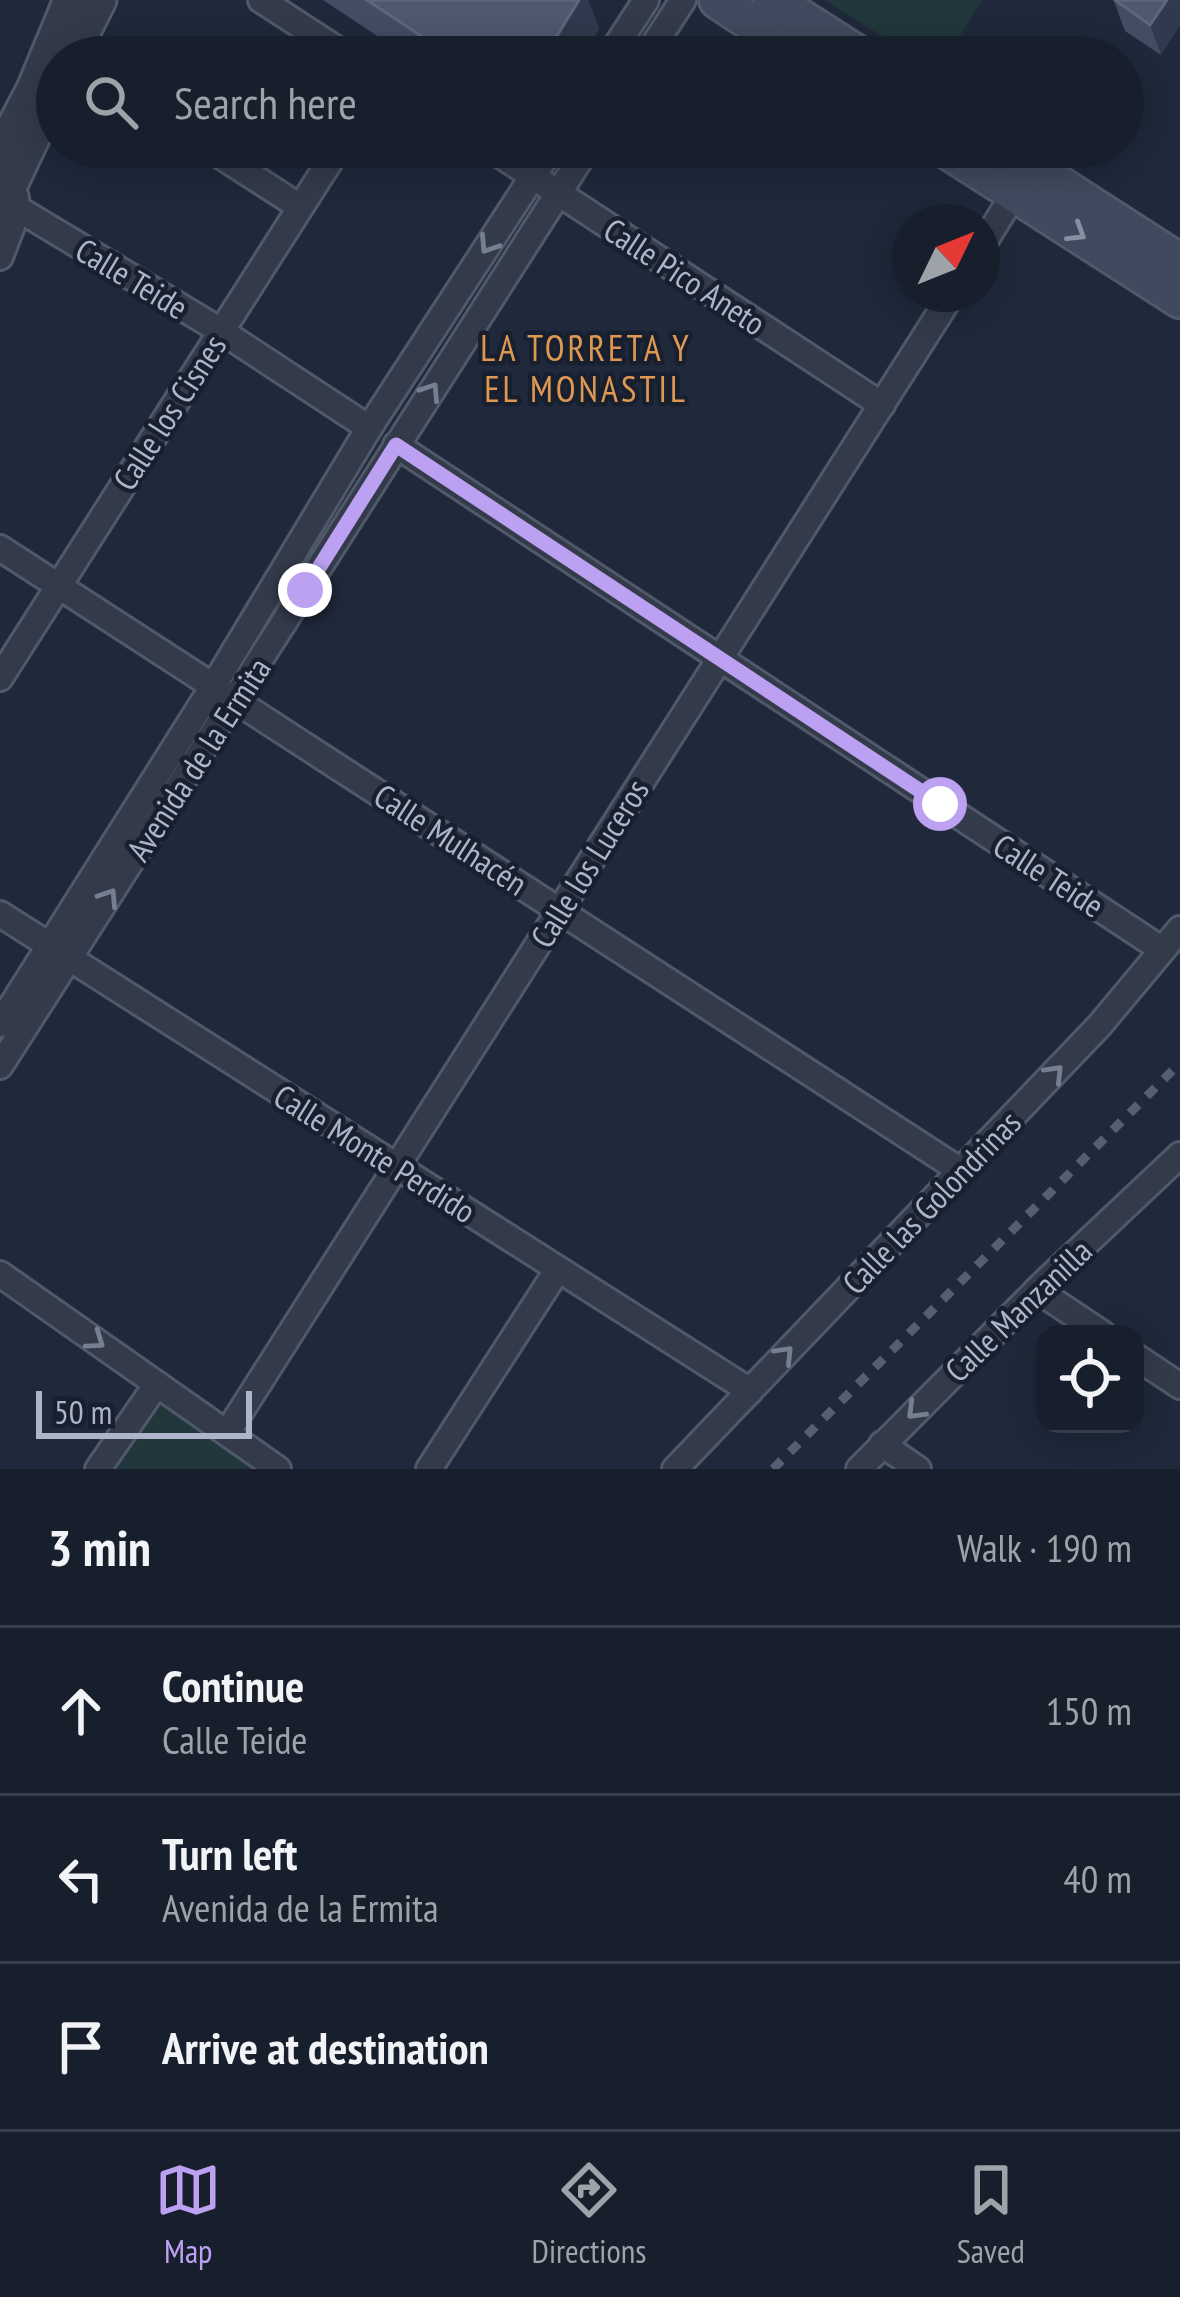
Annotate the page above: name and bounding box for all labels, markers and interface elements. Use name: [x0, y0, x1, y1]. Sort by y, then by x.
search box: [36, 36, 1144, 168]
icon: search: [78, 69, 144, 135]
text: Search here: [174, 73, 357, 131]
north arrow: [892, 204, 1000, 312]
street label: Calle Pico Aneto: [596, 208, 774, 344]
one-way arrow: [1063, 219, 1085, 241]
street label: Calle Teide: [68, 228, 196, 328]
one-way arrow: [481, 232, 503, 254]
district label: LA TORRETA Y EL MONASTIL: [480, 324, 692, 412]
street label: Calle los Cisnes: [103, 326, 235, 498]
one-way arrow: [416, 382, 438, 404]
route end: [278, 563, 332, 617]
street label: Avenida de la Ermita: [116, 649, 280, 869]
street label: Calle los Luceros: [520, 771, 658, 955]
street label: Calle Mulhacén: [366, 774, 536, 904]
route start: [913, 777, 967, 831]
street label: Calle Teide: [986, 823, 1112, 927]
one-way arrow: [95, 888, 117, 910]
one-way arrow: [1041, 1065, 1063, 1087]
street label: Calle Monte Perdido: [266, 1074, 484, 1232]
street label: Calle las Golondrinas: [832, 1101, 1030, 1303]
street label: Calle Manzanilla: [935, 1229, 1101, 1391]
map controls: [1036, 1325, 1144, 1433]
button: locate: [1036, 1325, 1144, 1433]
one-way arrow: [83, 1327, 105, 1349]
one-way arrow: [771, 1346, 793, 1368]
scale bar: [36, 1385, 252, 1438]
text: 50 m: [54, 1390, 112, 1433]
one-way arrow: [907, 1397, 929, 1419]
text: 3 min: [48, 1514, 151, 1580]
text: Walk · 190 m: [957, 1522, 1132, 1573]
text: Continue: [162, 1656, 304, 1714]
icon: ahead: [48, 1678, 114, 1744]
text: 150 m: [1046, 1685, 1132, 1736]
text: Calle Teide: [162, 1714, 307, 1765]
text: Turn left: [162, 1824, 297, 1882]
icon: left: [48, 1846, 114, 1912]
text: 40 m: [1063, 1853, 1132, 1904]
text: Avenida de la Ermita: [162, 1882, 439, 1933]
icon: arrive: [48, 2014, 114, 2080]
text: Arrive at destination: [162, 2018, 489, 2076]
tab: Map: [155, 2157, 221, 2272]
tab: Directions: [532, 2157, 646, 2272]
tab: Saved: [957, 2157, 1025, 2272]

